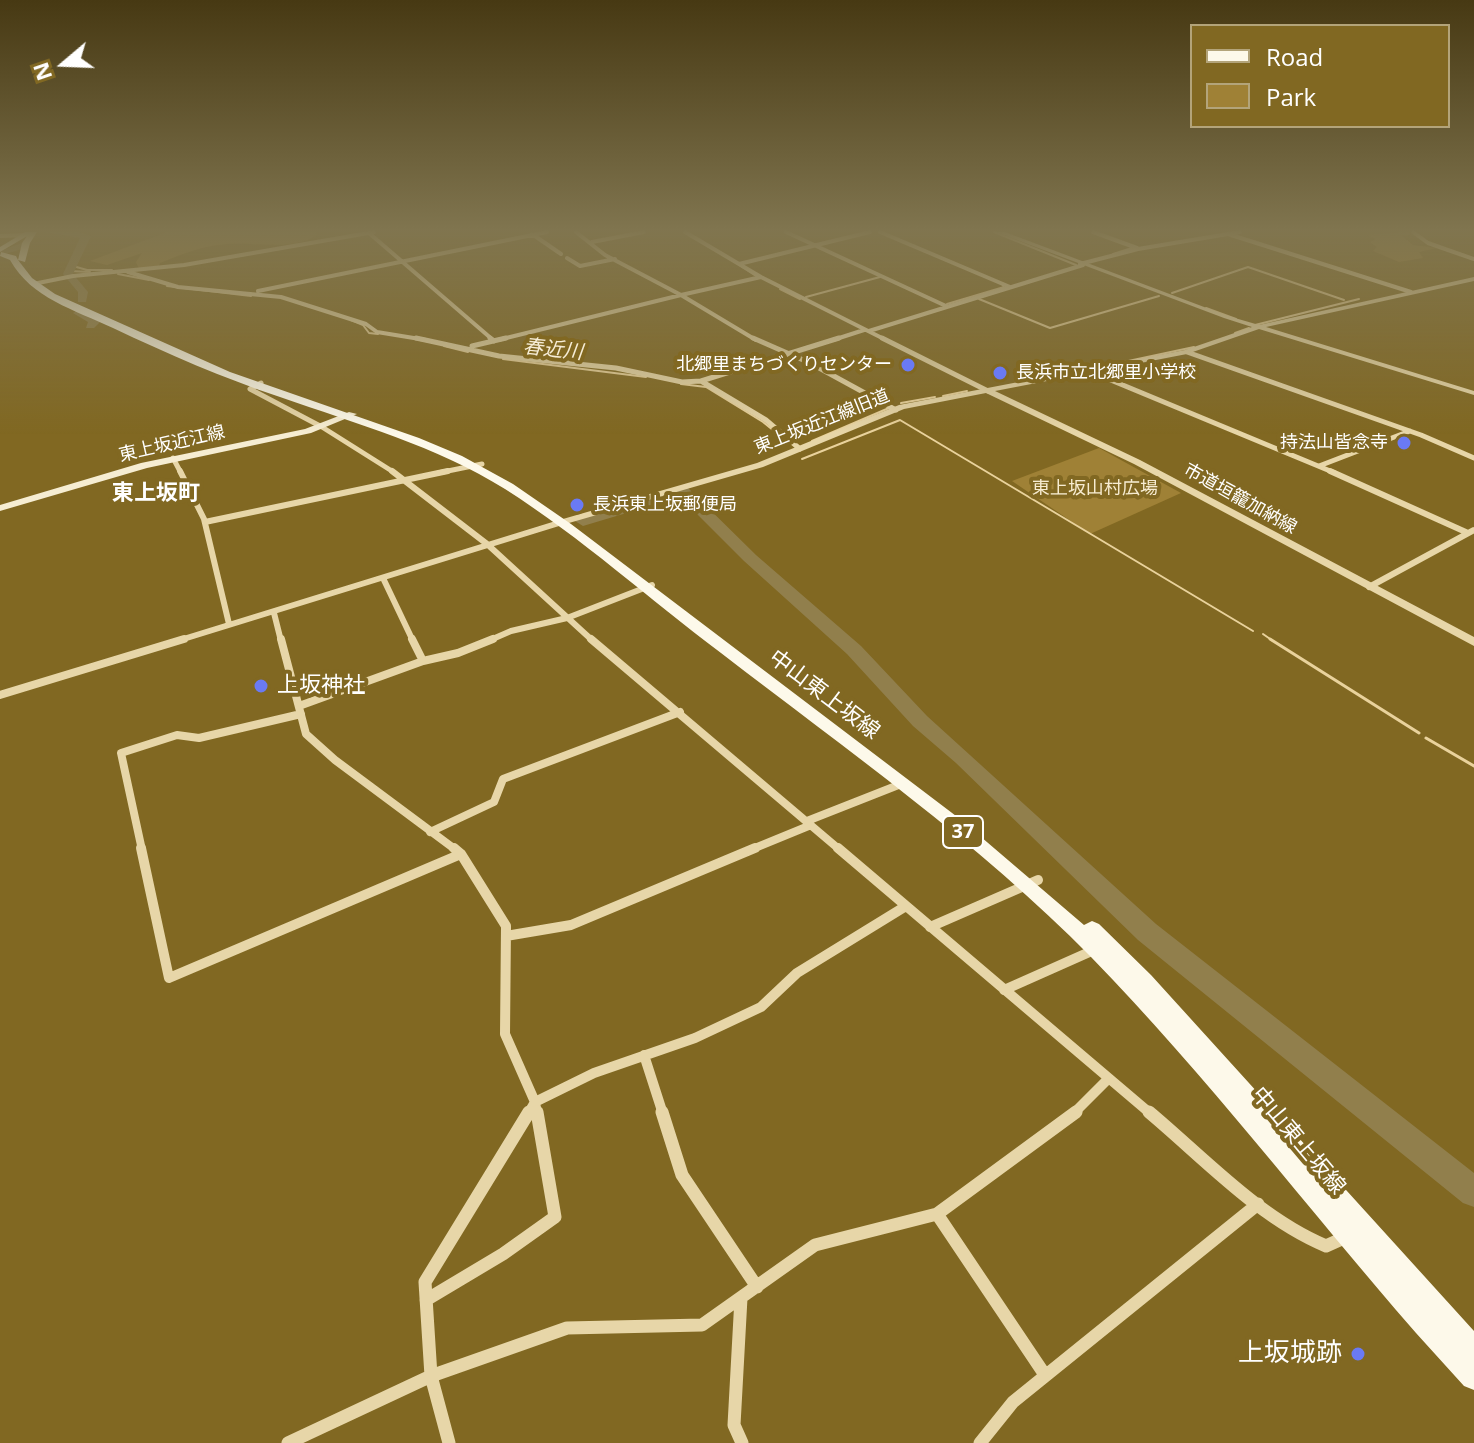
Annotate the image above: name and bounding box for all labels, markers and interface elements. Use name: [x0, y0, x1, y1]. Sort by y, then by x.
north arrow: [24, 24, 104, 104]
legend: [1190, 24, 1450, 128]
text: Road: [1266, 40, 1323, 73]
text: N: [24, 58, 58, 85]
text: Park: [1266, 80, 1316, 113]
water label: 春近川: [522, 335, 584, 365]
place label: 北郷里まちづくりセンター: [676, 354, 892, 376]
marker: 北郷里まちづくりセンター: [899, 356, 917, 374]
place label: 長浜市立北郷里小学校: [1016, 362, 1196, 384]
marker: 長浜市立北郷里小学校: [991, 364, 1009, 382]
street label: 東上坂近江線旧道: [751, 385, 893, 459]
street label: 東上坂近江線: [117, 421, 227, 467]
place label: 持法山皆念寺: [1280, 432, 1388, 454]
marker: 持法山皆念寺: [1395, 434, 1413, 452]
street label: 市道垣籠加納線: [1180, 459, 1300, 539]
park label: 東上坂山村広場: [1032, 478, 1158, 500]
district label: 東上坂町: [112, 481, 200, 507]
place label: 長浜東上坂郵便局: [593, 494, 737, 516]
marker: 長浜東上坂郵便局: [568, 496, 586, 514]
street label: 中山東上坂線: [763, 645, 885, 745]
place label: 上坂神社: [277, 673, 365, 699]
marker: 上坂神社: [252, 677, 270, 695]
road number: 37: [943, 816, 983, 848]
street label: 中山東上坂線: [1245, 1082, 1351, 1200]
place label: 上坂城跡: [1238, 1338, 1342, 1370]
marker: 上坂城跡: [1349, 1345, 1367, 1363]

